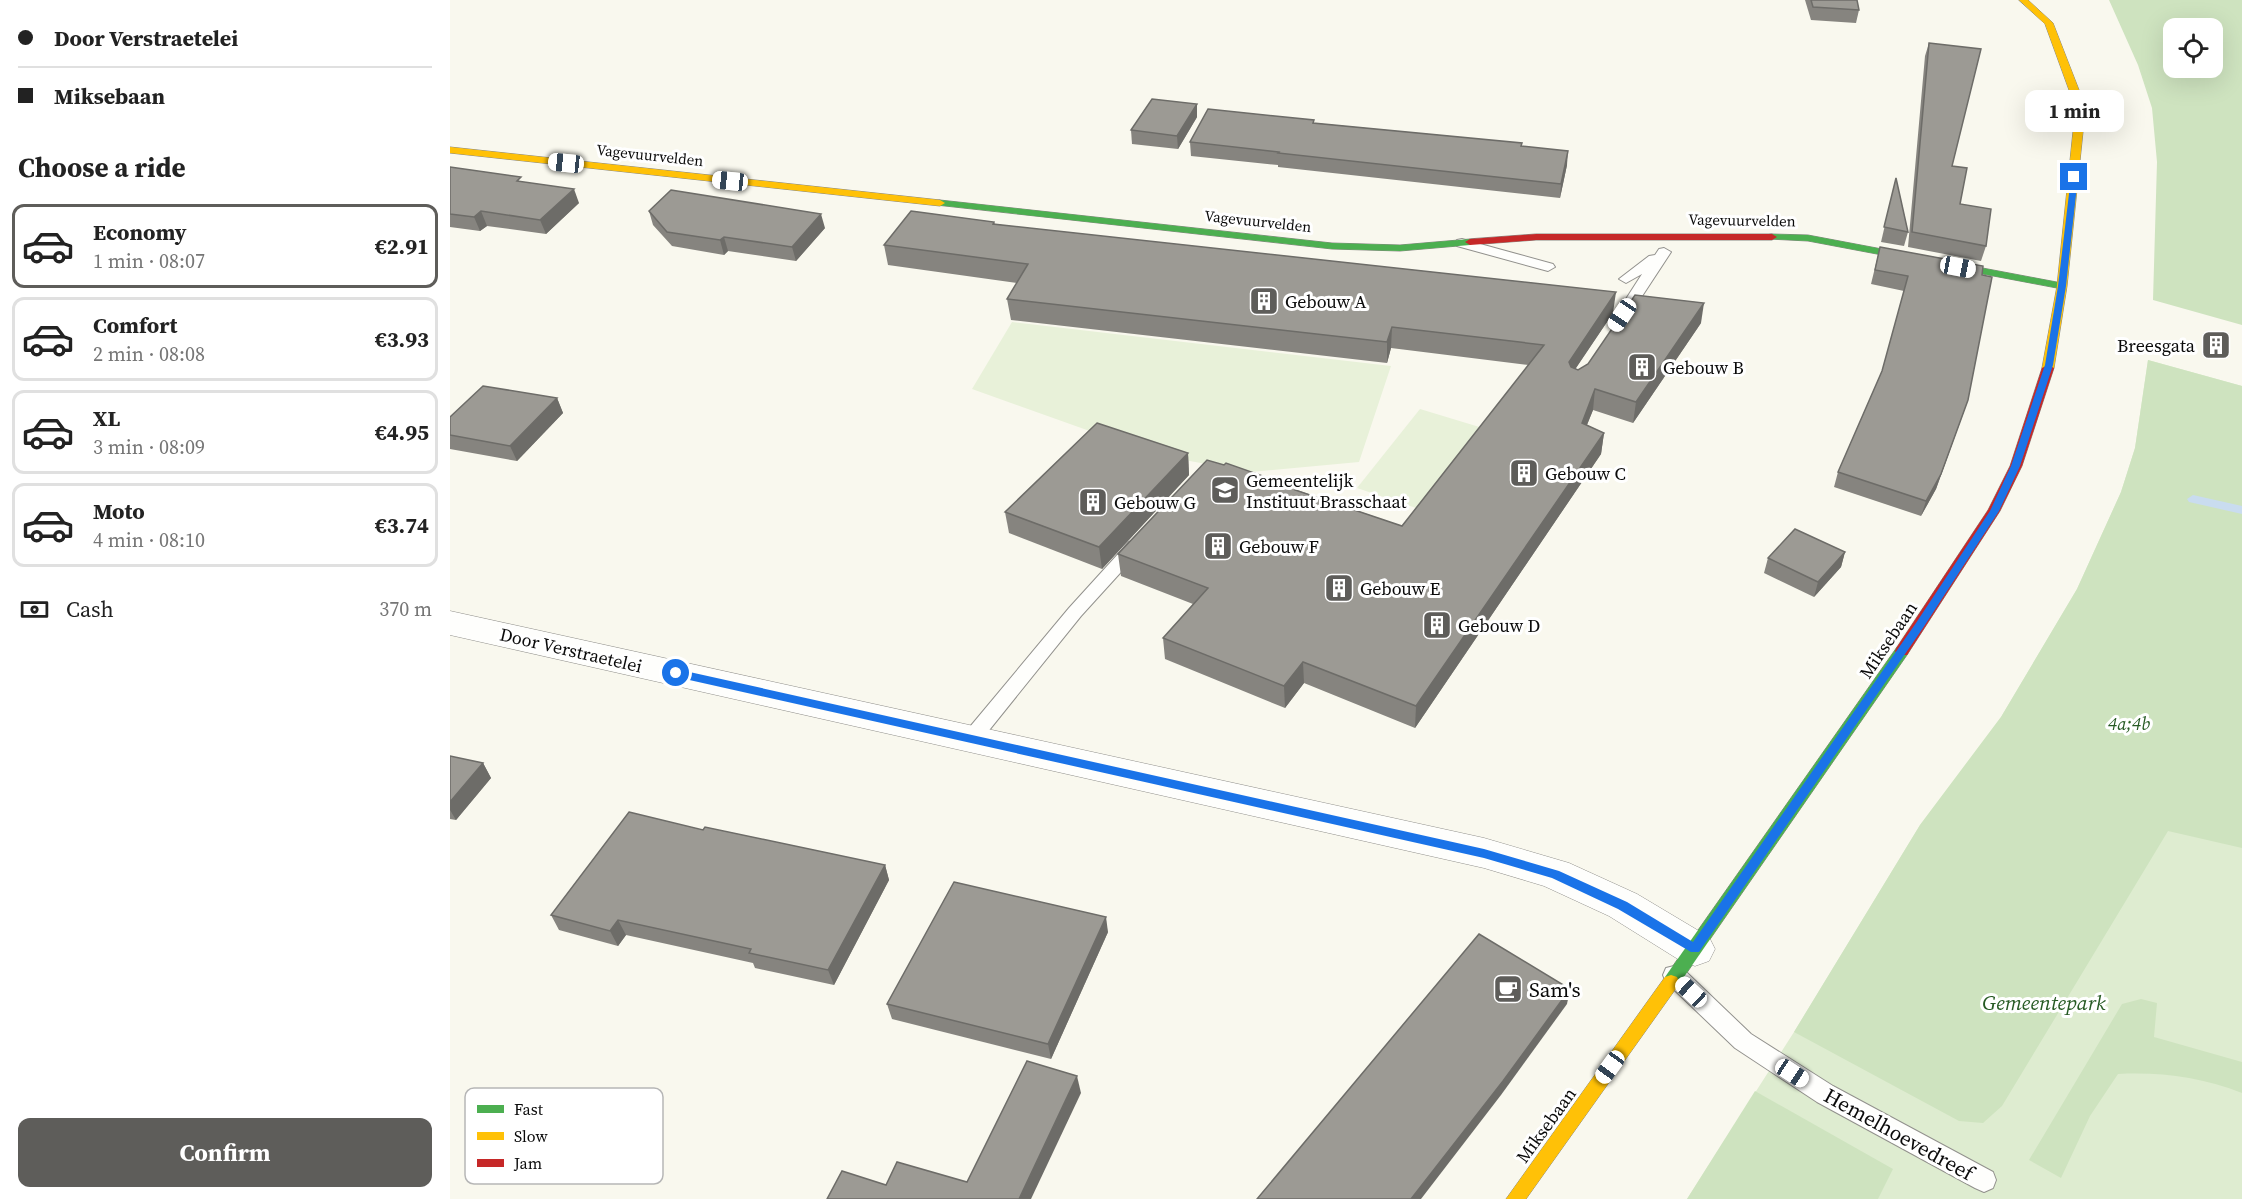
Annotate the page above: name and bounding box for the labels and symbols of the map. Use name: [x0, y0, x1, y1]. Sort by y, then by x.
callout: 1 min: [2024, 90, 2124, 132]
street label: Vagevuurvelden: [595, 139, 705, 171]
car: [547, 152, 585, 174]
route end: [2060, 163, 2087, 190]
car: [711, 170, 749, 192]
street label: Vagevuurvelden: [1203, 205, 1313, 237]
street label: Vagevuurvelden: [1688, 209, 1796, 231]
car: [1939, 255, 1977, 279]
building icon: Gebouw A: [1248, 285, 1280, 317]
place label: Gebouw A: [1285, 289, 1366, 314]
car: [1604, 295, 1640, 335]
building icon: Breesgata: [2200, 329, 2232, 361]
place label: Breesgata: [2117, 333, 2196, 358]
building icon: Gebouw B: [1626, 351, 1658, 383]
place label: Gebouw B: [1663, 355, 1744, 380]
building icon: Gebouw C: [1508, 457, 1540, 489]
place label: Gebouw C: [1545, 461, 1626, 486]
place label: Gemeentelijk Instituut Brasschaat: [1246, 468, 1407, 514]
school or university icon: Gemeentelijk Instituut Brasschaat: [1209, 474, 1241, 506]
building icon: Gebouw G: [1077, 486, 1109, 518]
place label: Gebouw G: [1114, 490, 1196, 515]
building icon: Gebouw F: [1202, 530, 1234, 562]
place label: Gebouw F: [1239, 534, 1319, 559]
building icon: Gebouw E: [1323, 572, 1355, 604]
place label: Gebouw E: [1360, 576, 1440, 601]
street label: Miksebaan: [1853, 597, 1923, 683]
building icon: Gebouw D: [1421, 609, 1453, 641]
place label: Gebouw D: [1458, 613, 1540, 638]
street label: Door Verstraetelei: [497, 621, 645, 679]
route start: [662, 659, 689, 686]
park label: 4a;4b: [2108, 711, 2150, 736]
cafe icon: Sam's: [1492, 973, 1524, 1005]
car: [1672, 973, 1710, 1011]
place label: Sam's: [1529, 975, 1581, 1004]
park label: Gemeentepark: [1982, 988, 2106, 1017]
car: [1592, 1047, 1628, 1087]
car: [1772, 1056, 1812, 1090]
street label: Hemelhoevedreef: [1819, 1081, 1981, 1188]
street label: Miksebaan: [1510, 1082, 1582, 1168]
legend: [465, 1088, 663, 1184]
text: Fast: [514, 1098, 544, 1120]
text: Slow: [514, 1125, 549, 1147]
text: Jam: [513, 1152, 542, 1174]

